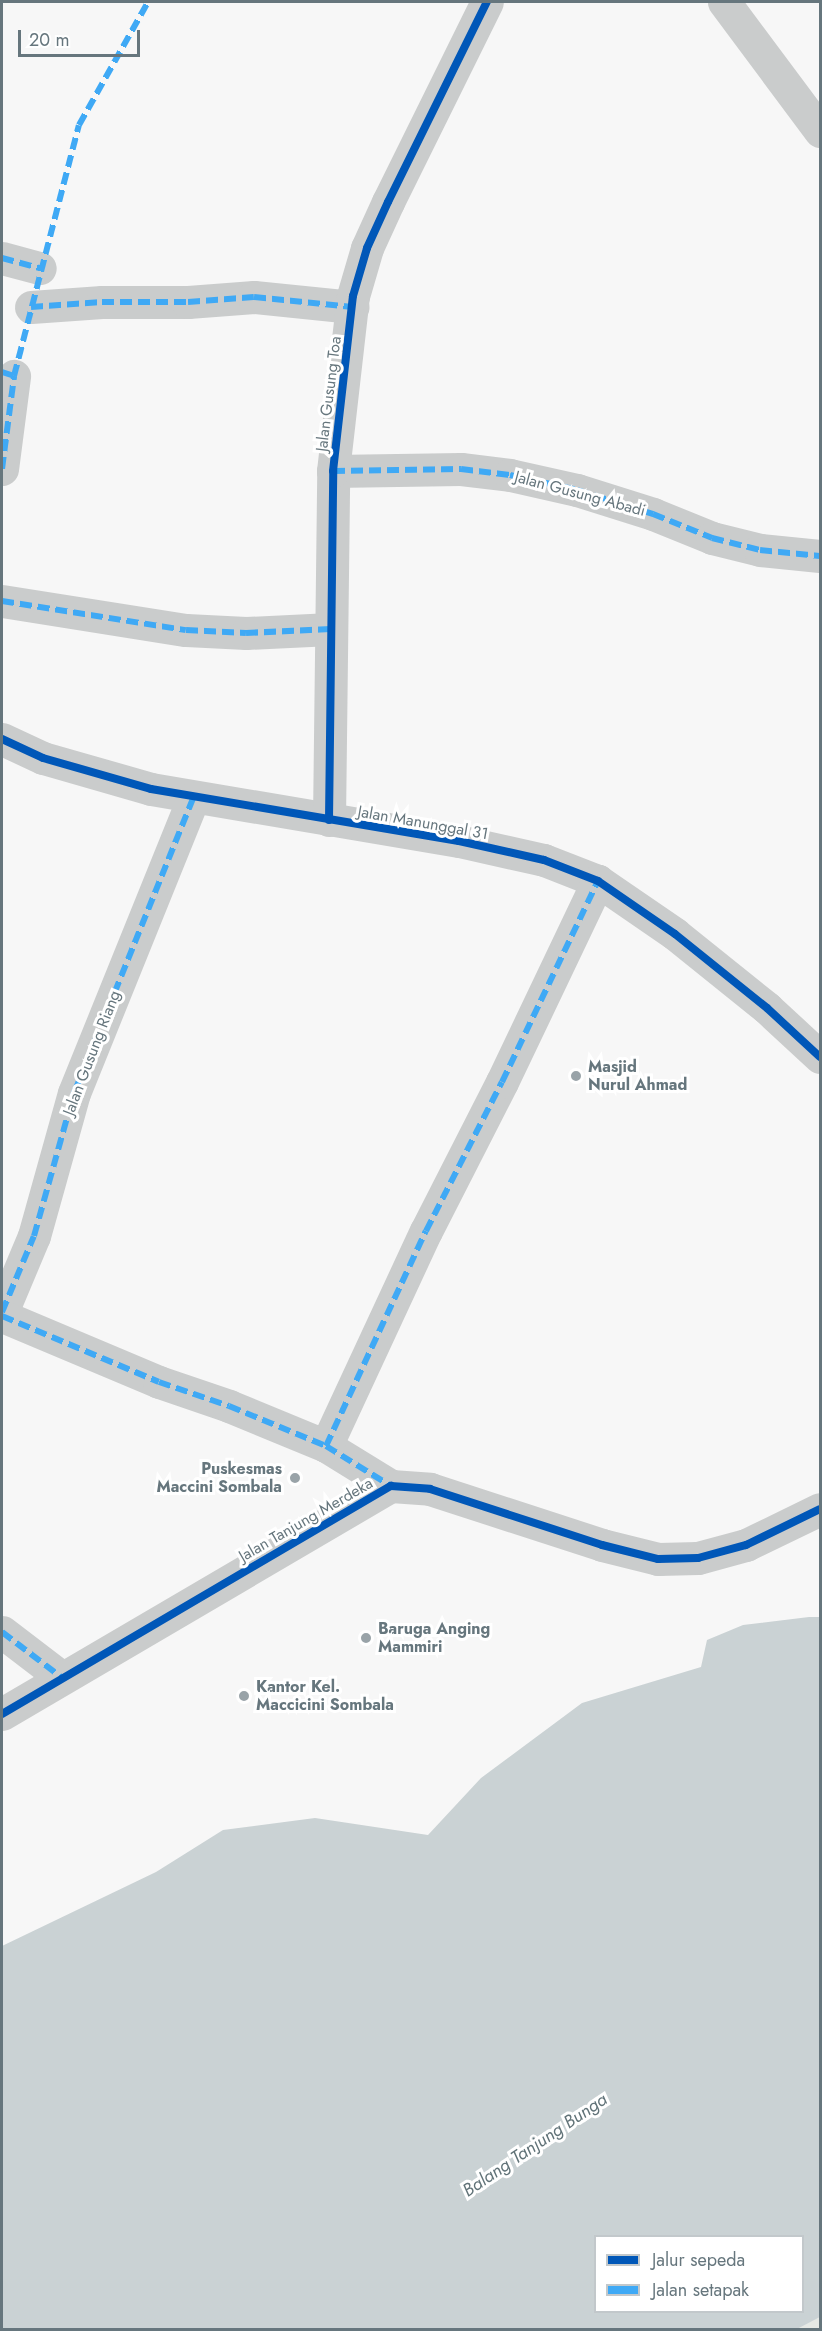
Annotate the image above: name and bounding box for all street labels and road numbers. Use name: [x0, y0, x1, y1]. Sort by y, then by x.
street label: Jalan Gusung Toa: [312, 335, 346, 453]
street label: Jalan Gusung Abadi: [512, 467, 648, 521]
street label: Jalan Manunggal 31: [356, 802, 490, 844]
street label: Jalan Gusung Riang: [59, 988, 125, 1118]
street label: Jalan Tanjung Merdeka: [236, 1474, 376, 1566]

